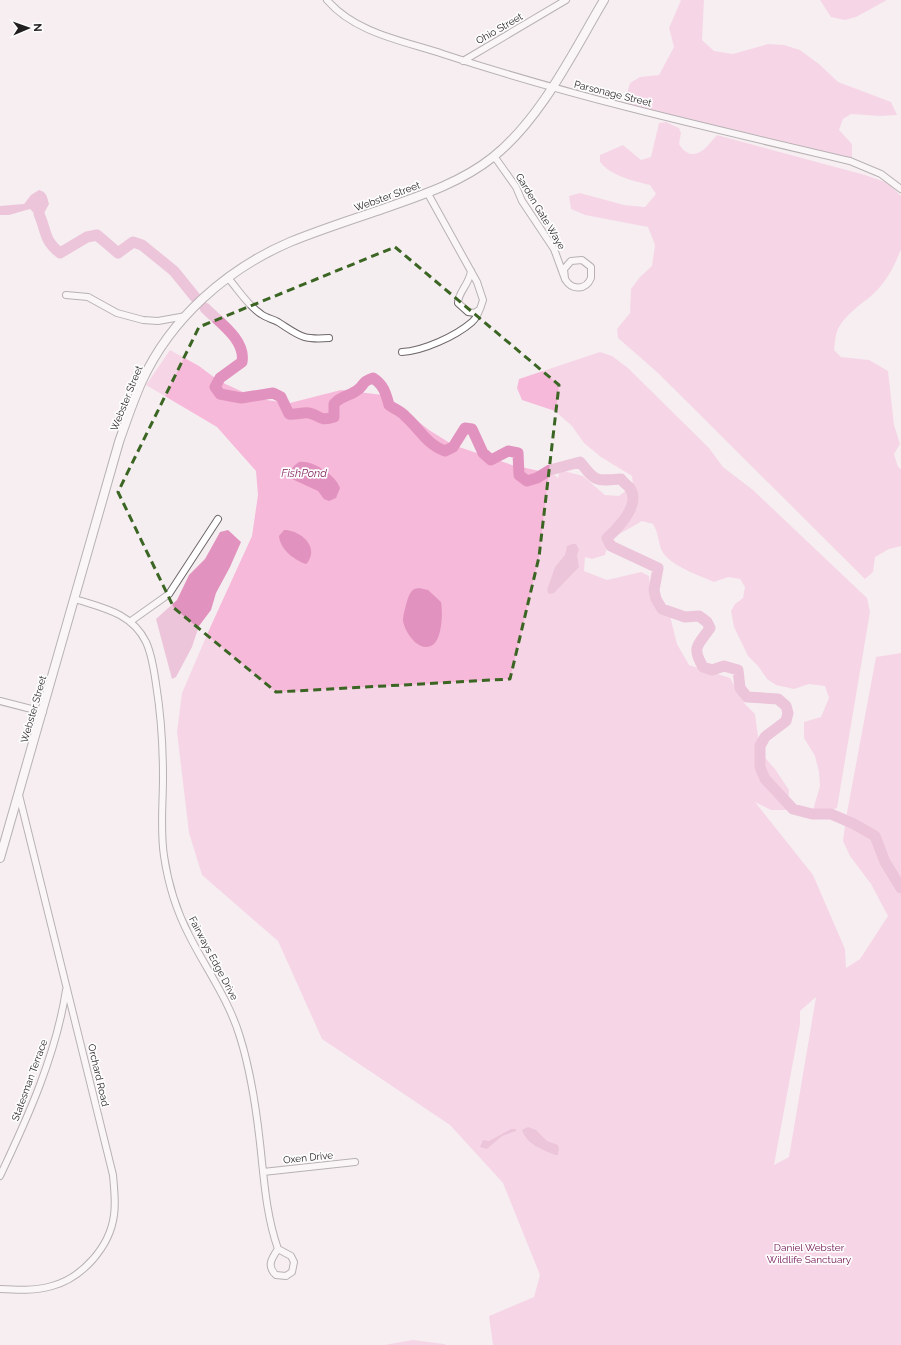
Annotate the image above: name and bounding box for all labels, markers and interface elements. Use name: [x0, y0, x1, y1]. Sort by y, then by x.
north arrow: [8, 8, 48, 48]
street label: Ohio Street: [474, 10, 525, 46]
text: N: [31, 23, 44, 32]
street label: Parsonage Street: [573, 79, 653, 109]
street label: Garden Gate Waye: [514, 171, 568, 251]
street label: Webster Street: [353, 179, 422, 213]
street label: Webster Street: [108, 363, 145, 432]
water label: FishPond: [281, 467, 327, 480]
street label: Webster Street: [19, 674, 49, 744]
street label: Fairways Edge Drive: [187, 915, 240, 1002]
street label: Statesman Terrace: [10, 1038, 49, 1122]
street label: Orchard Road: [86, 1043, 111, 1107]
street label: Oxen Drive: [282, 1149, 334, 1166]
park label: Daniel Webster Wildlife Sanctuary: [767, 1242, 852, 1265]

